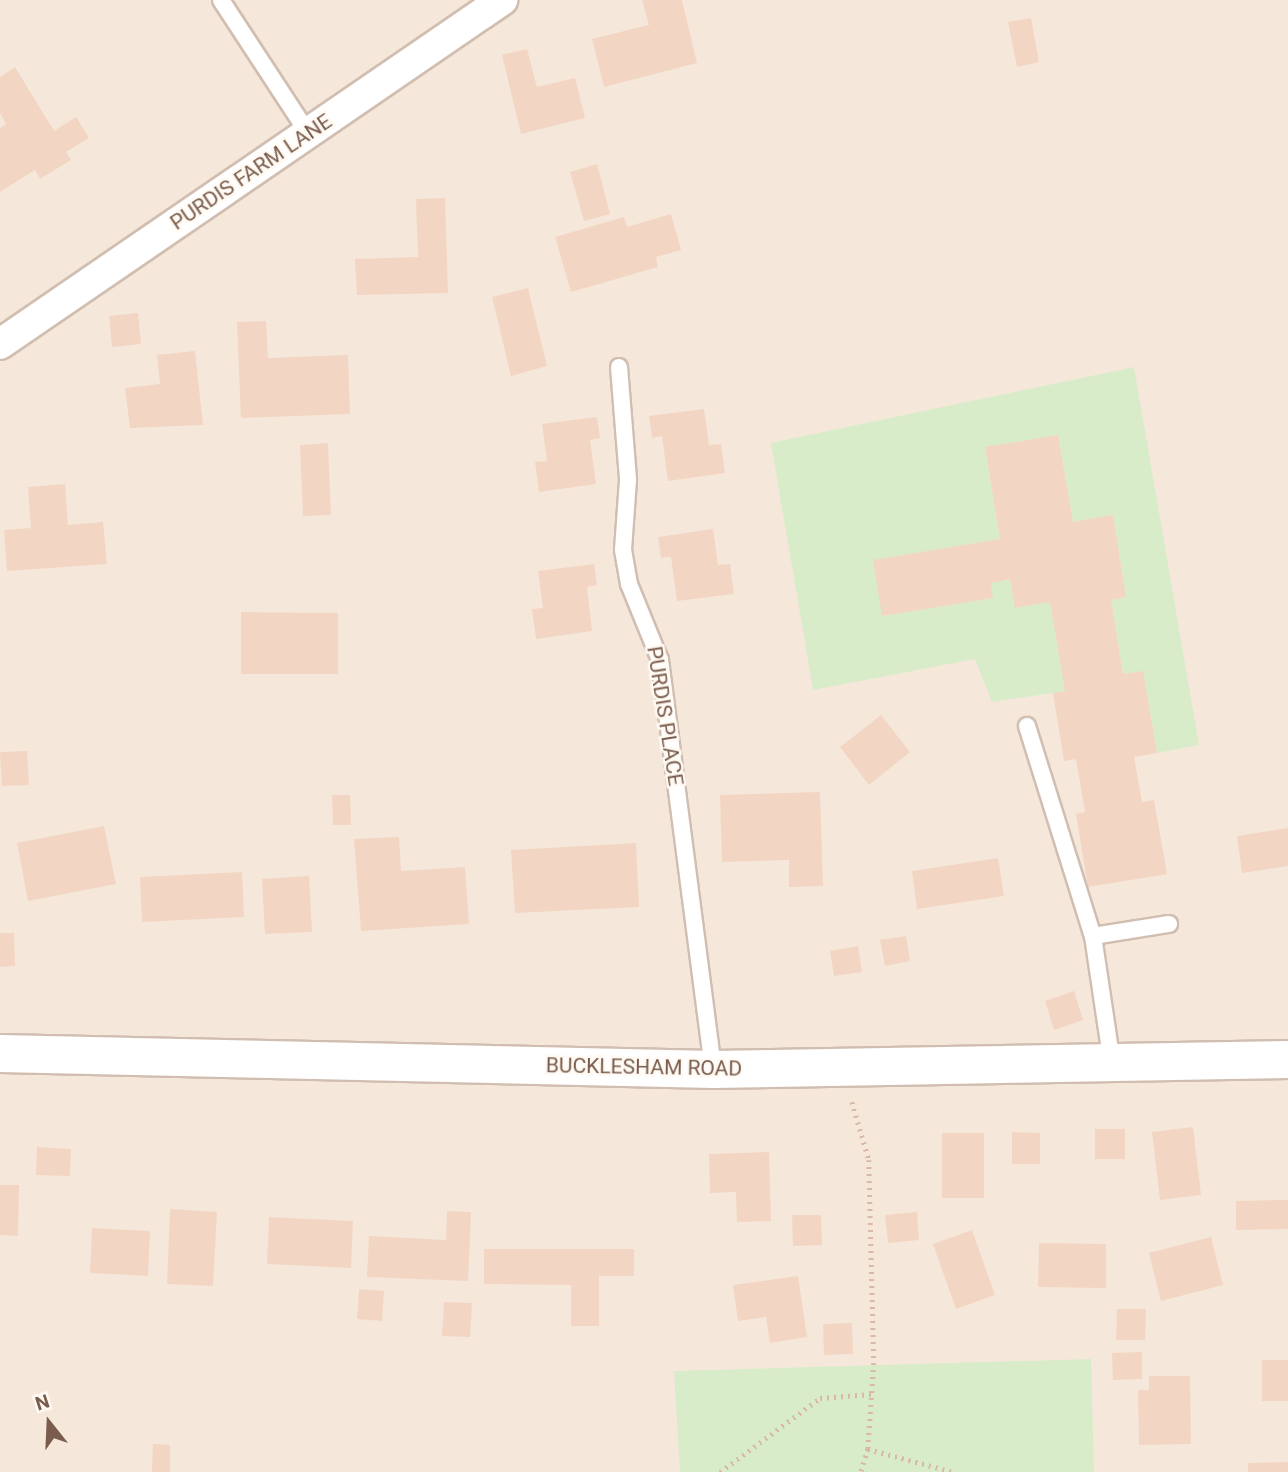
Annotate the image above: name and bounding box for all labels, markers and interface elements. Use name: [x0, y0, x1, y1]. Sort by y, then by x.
street label: PURDIS FARM LANE: [166, 109, 336, 235]
street label: PURDIS PLACE: [642, 644, 688, 788]
street label: BUCKLESHAM ROAD: [546, 1053, 742, 1081]
north arrow: [14, 1388, 84, 1458]
text: N: [32, 1390, 52, 1416]

